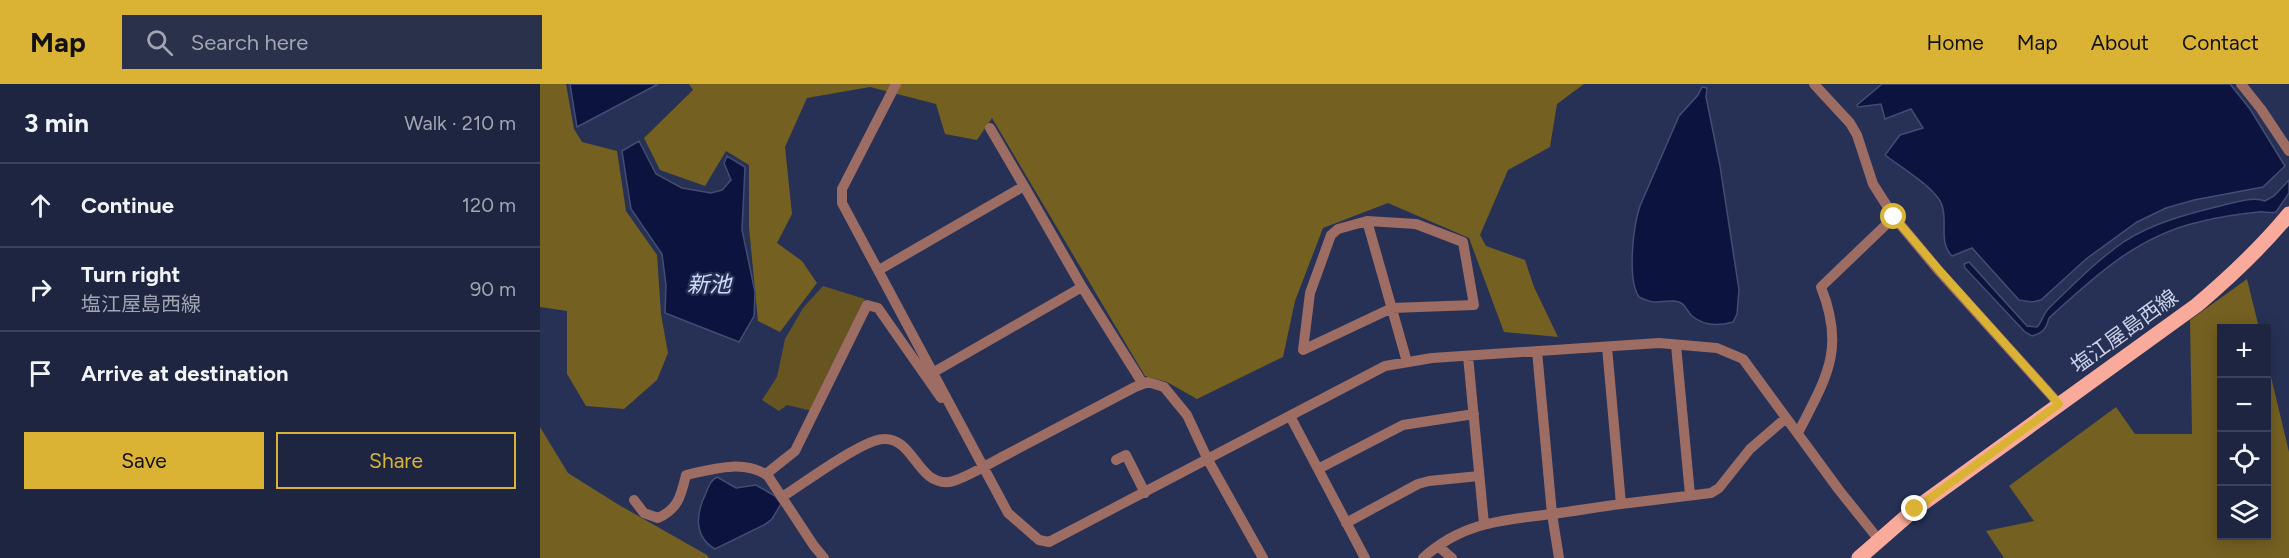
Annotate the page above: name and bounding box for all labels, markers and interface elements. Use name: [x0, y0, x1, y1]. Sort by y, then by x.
search box: [122, 15, 542, 69]
text: Map: [30, 25, 86, 59]
icon: search: [143, 26, 176, 59]
text: Search here: [191, 29, 308, 56]
text: Home: [1927, 30, 1984, 55]
text: Map: [2017, 30, 2058, 55]
text: About: [2091, 30, 2149, 55]
text: Contact: [2182, 30, 2259, 55]
text: 3 min: [24, 107, 89, 139]
text: Walk · 210 m: [404, 111, 516, 135]
icon: ahead: [24, 189, 57, 222]
text: Continue: [81, 192, 174, 219]
text: 120 m: [462, 193, 516, 217]
route start: [1880, 203, 1906, 229]
text: Turn right: [81, 261, 180, 288]
water label: 新池: [687, 271, 733, 298]
icon: right: [24, 273, 57, 306]
text: 90 m: [470, 277, 516, 301]
street label: 塩江屋島西線: [2066, 284, 2182, 378]
text: 塩江屋島西線: [81, 292, 201, 316]
map controls: [2217, 324, 2271, 540]
button: +: [2217, 324, 2271, 378]
icon: arrive: [24, 357, 57, 390]
text: Arrive at destination: [81, 360, 289, 387]
button: −: [2217, 378, 2271, 432]
button: Save: [24, 432, 264, 489]
button: Share: [276, 432, 516, 489]
button: locate: [2217, 432, 2271, 486]
button: layers: [2217, 486, 2271, 540]
route end: [1901, 495, 1927, 521]

